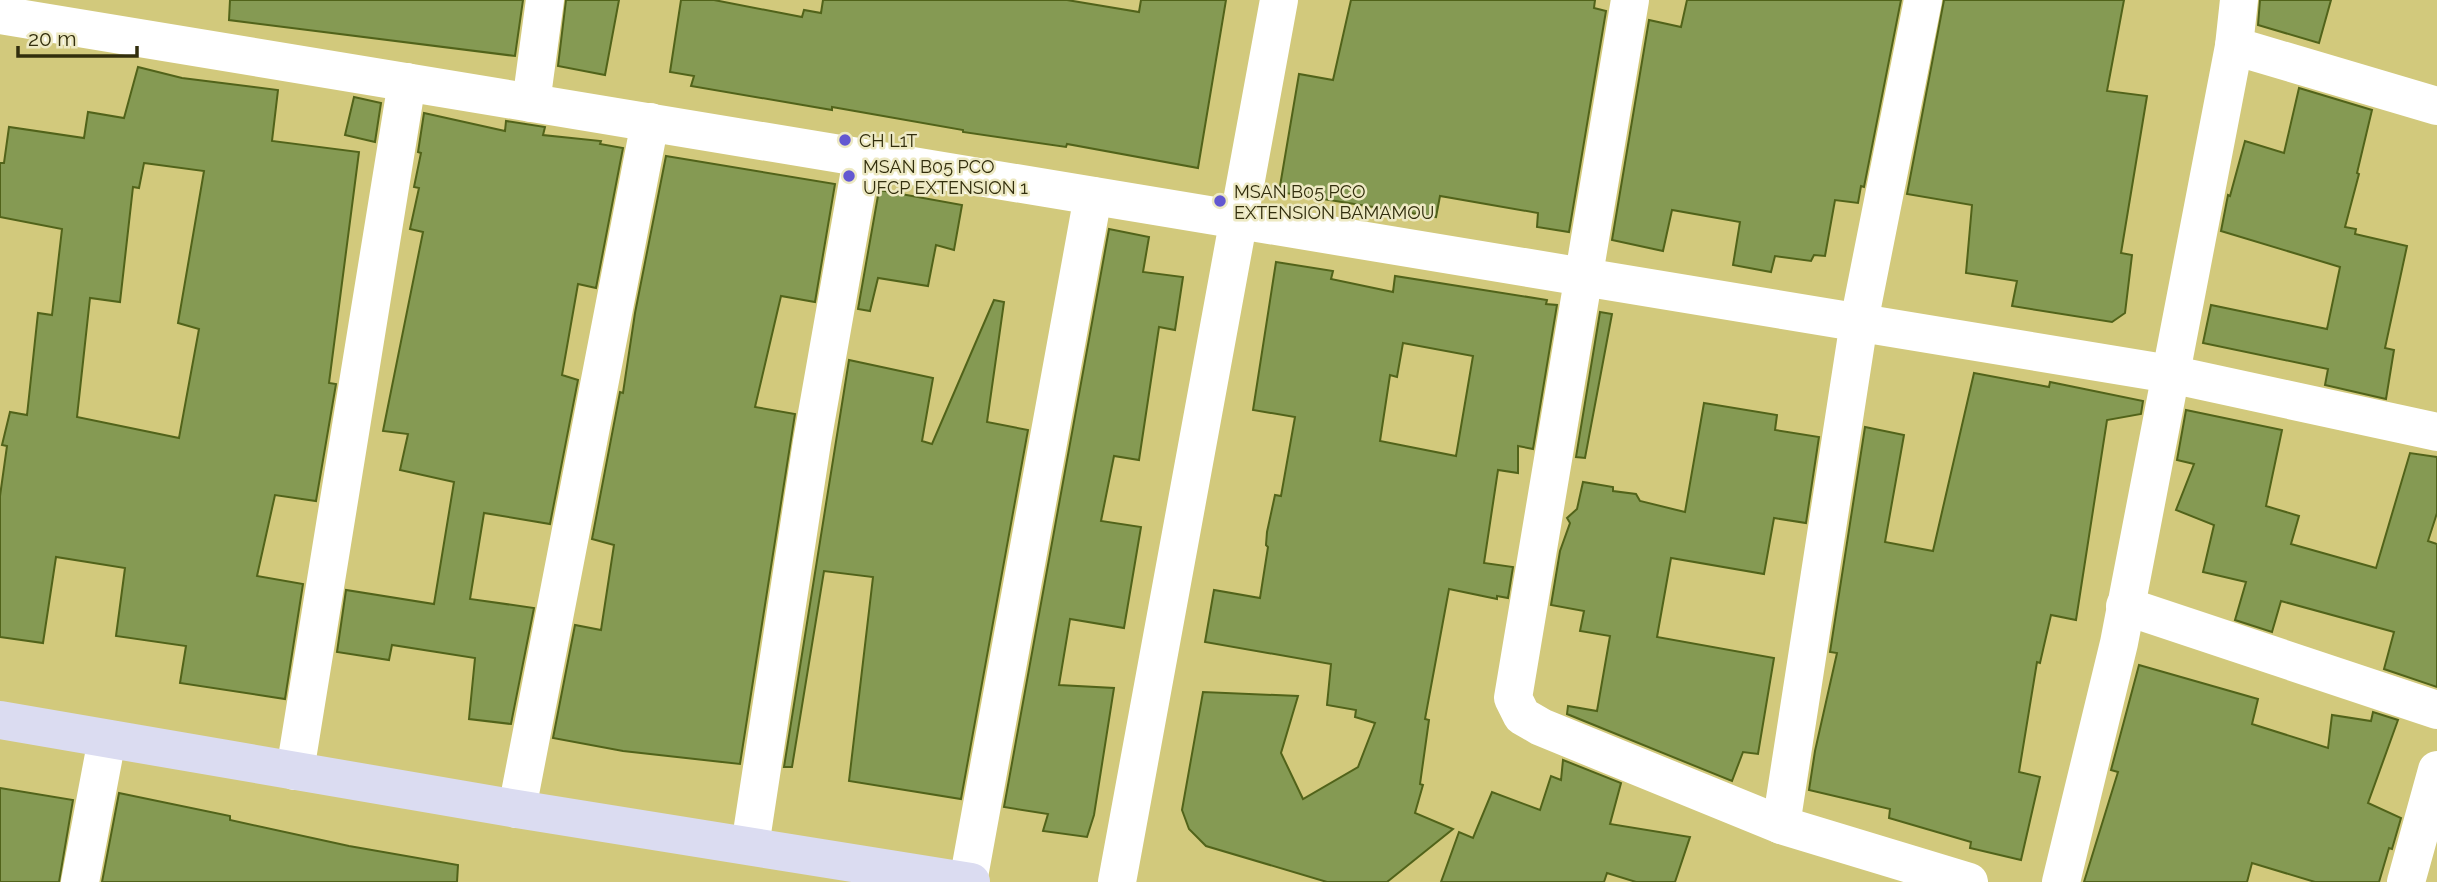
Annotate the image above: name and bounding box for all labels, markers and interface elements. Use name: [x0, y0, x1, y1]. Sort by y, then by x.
scale bar: [18, 14, 136, 58]
text: 20 m: [28, 26, 76, 51]
place label: CH L1T: [859, 130, 917, 151]
marker: CH L1T: [837, 132, 853, 148]
place label: MSAN B05 PCO UFCP EXTENSION 1: [863, 156, 1028, 198]
marker: MSAN B05 PCO UFCP EXTENSION 1: [841, 168, 857, 184]
place label: MSAN B05 PCO EXTENSION BAMAMOU: [1234, 181, 1434, 223]
marker: MSAN B05 PCO EXTENSION BAMAMOU: [1212, 193, 1228, 209]

